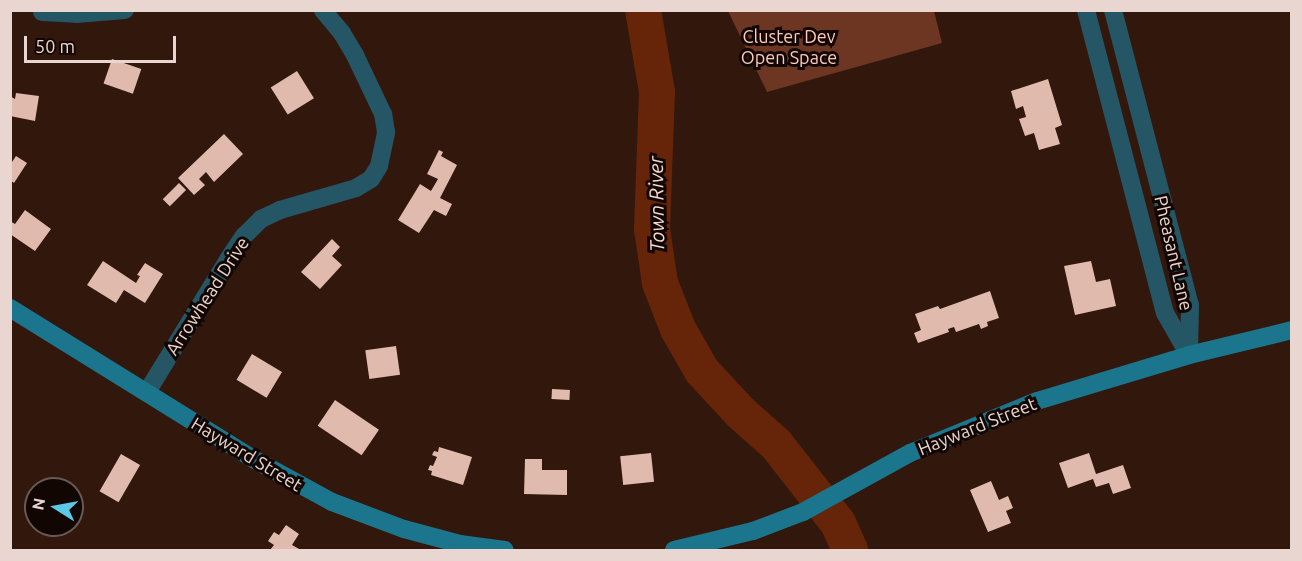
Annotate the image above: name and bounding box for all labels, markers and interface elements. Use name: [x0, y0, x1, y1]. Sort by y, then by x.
scale bar: [27, 24, 178, 62]
park label: Cluster Dev Open Space: [741, 26, 837, 68]
text: 50 m: [35, 36, 75, 56]
water label: Town River: [643, 156, 669, 252]
street label: Pheasant Lane: [1150, 193, 1198, 313]
street label: Arrowhead Drive: [161, 233, 253, 359]
street label: Hayward Street: [915, 392, 1039, 460]
street label: Hayward Street: [188, 412, 306, 496]
north arrow: [24, 477, 84, 537]
text: N: [28, 496, 48, 512]

